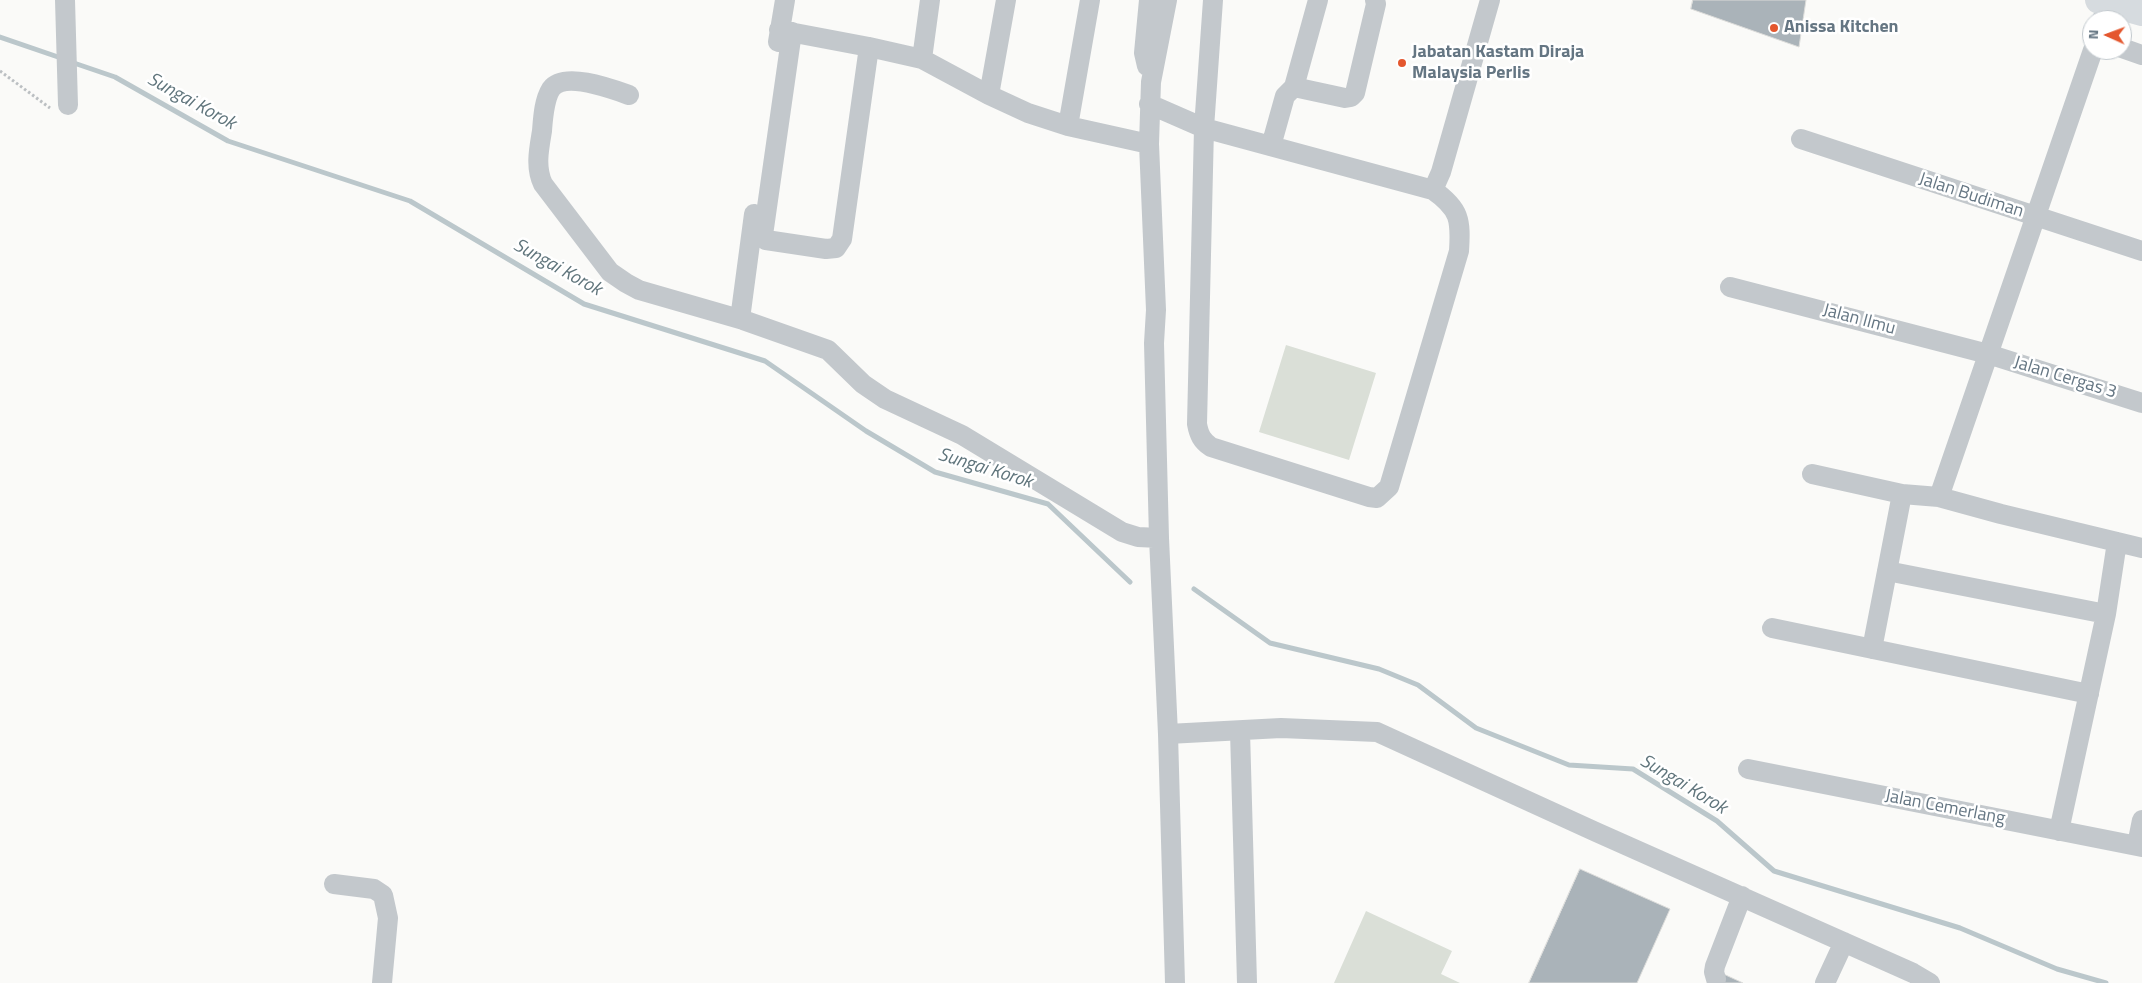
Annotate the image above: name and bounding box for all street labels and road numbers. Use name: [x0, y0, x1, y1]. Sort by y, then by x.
street label: Jalan Budiman: [1916, 169, 2026, 223]
street label: Jalan Ilmu: [1820, 300, 1898, 340]
street label: Jalan Cergas 3: [2011, 352, 2119, 404]
street label: Jalan Cemerlang: [1883, 786, 2007, 830]

